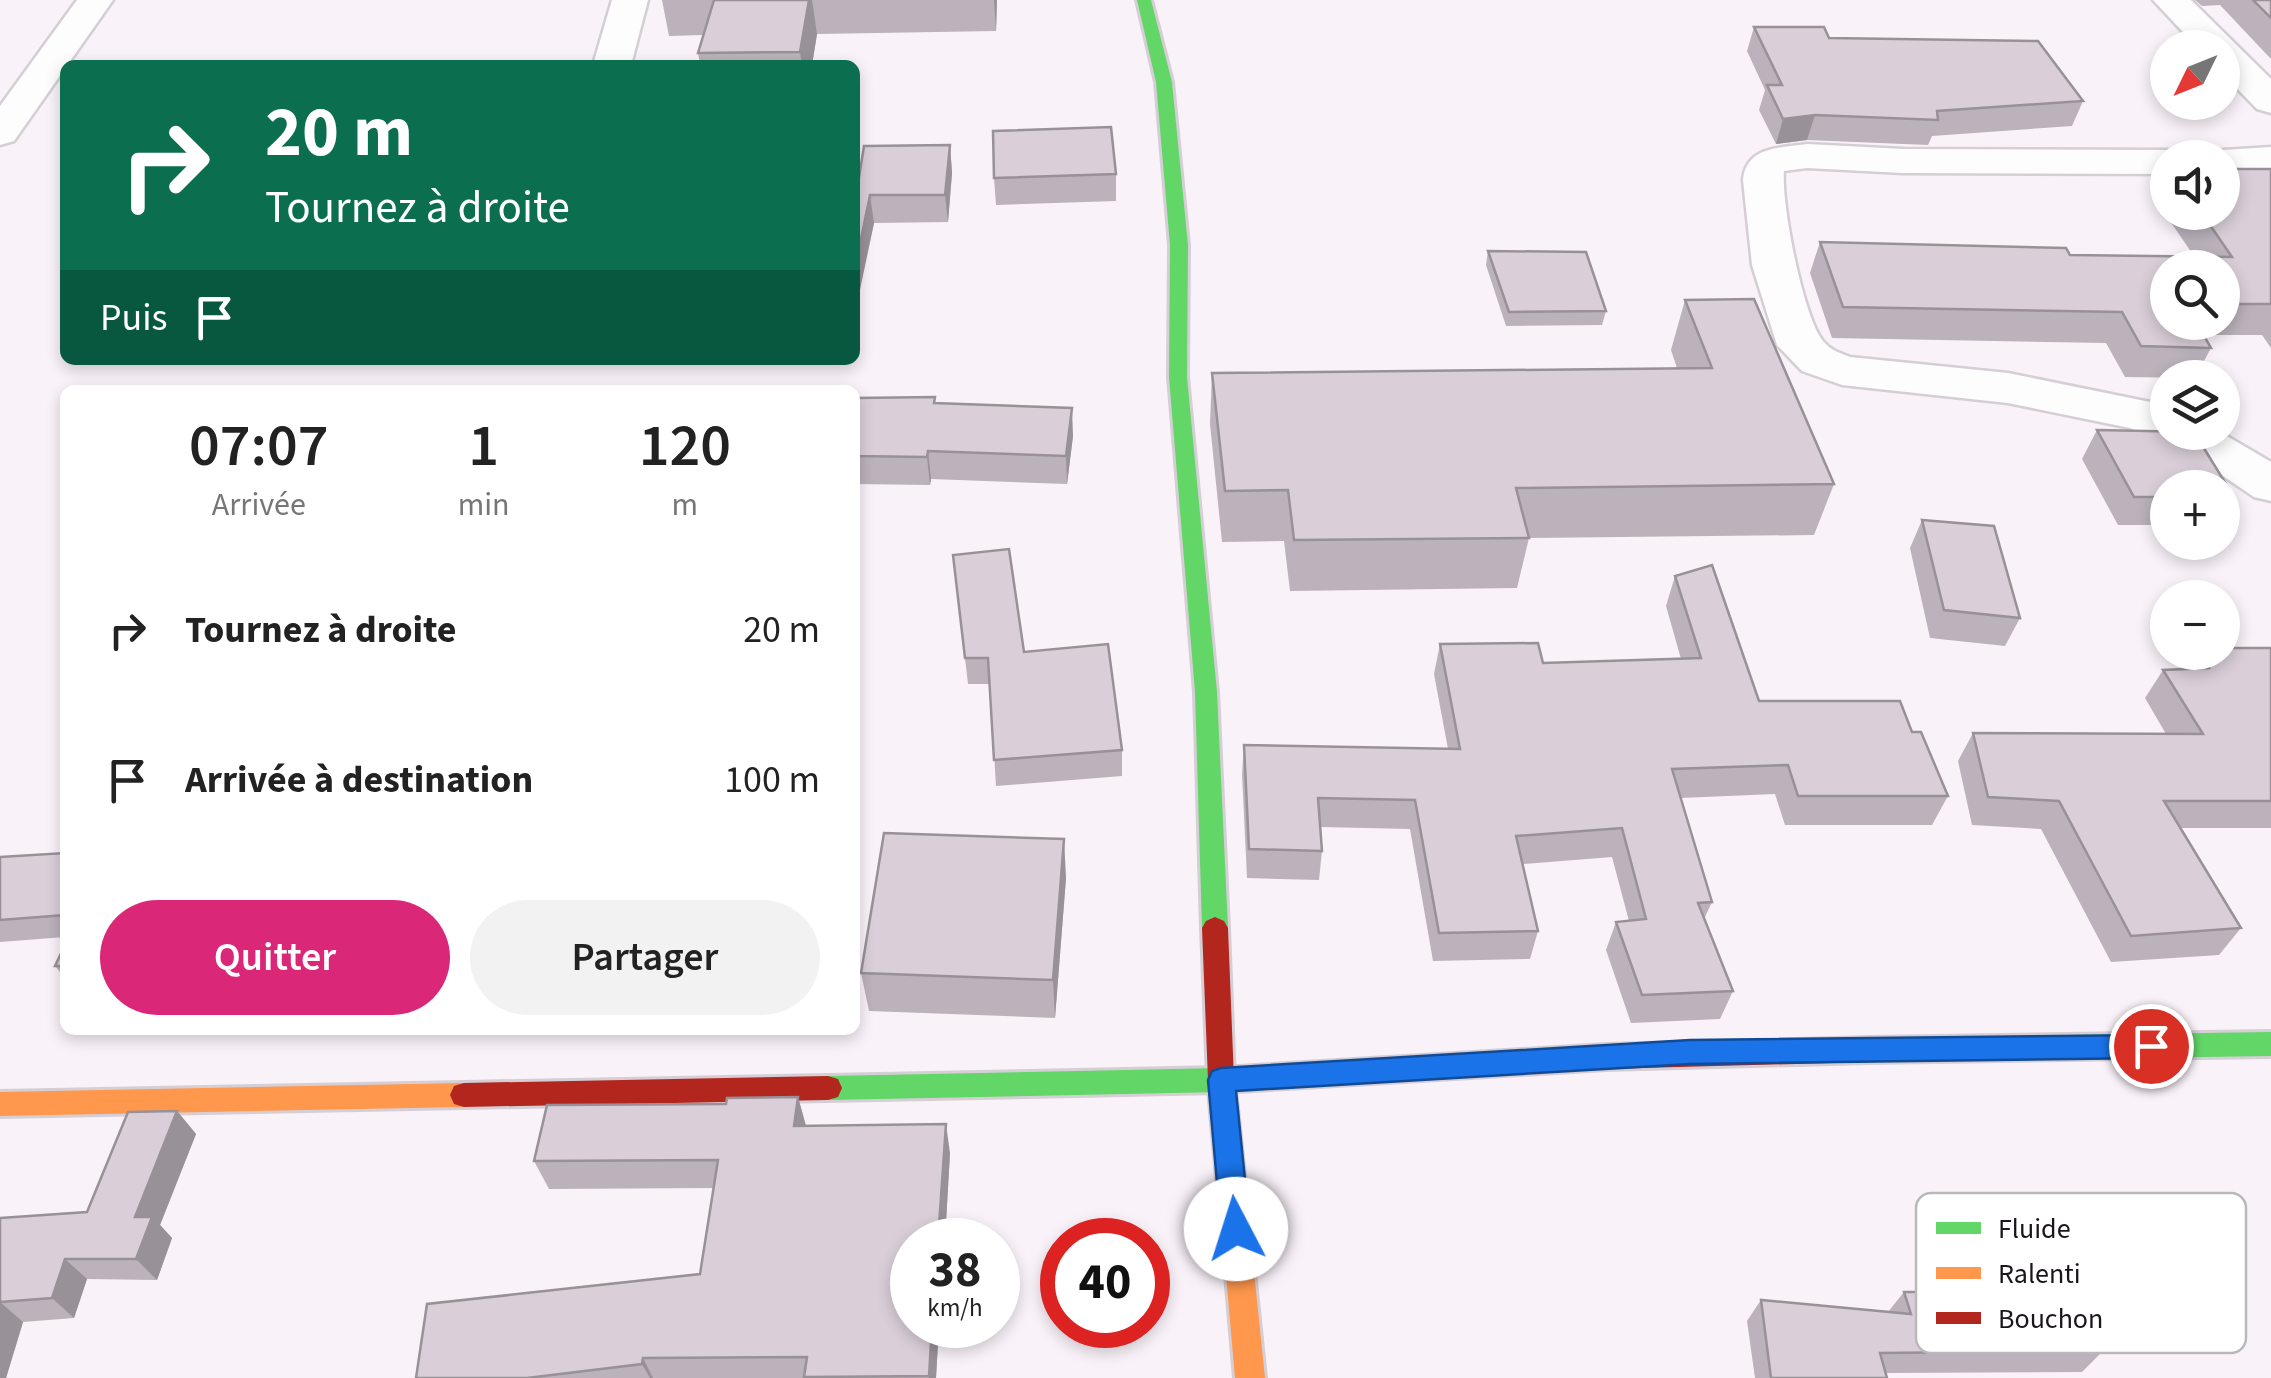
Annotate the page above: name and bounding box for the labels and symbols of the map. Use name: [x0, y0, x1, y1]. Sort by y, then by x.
north arrow: [2150, 30, 2240, 120]
pin: [2109, 1004, 2194, 1089]
position arrow: [1184, 1177, 1288, 1281]
legend: [1916, 1193, 2246, 1353]
text: Fluide: [1998, 1209, 2071, 1249]
speed limit sign: 40: [1040, 1218, 1170, 1348]
text: Ralenti: [1998, 1254, 2081, 1294]
text: Bouchon: [1998, 1299, 2103, 1339]

